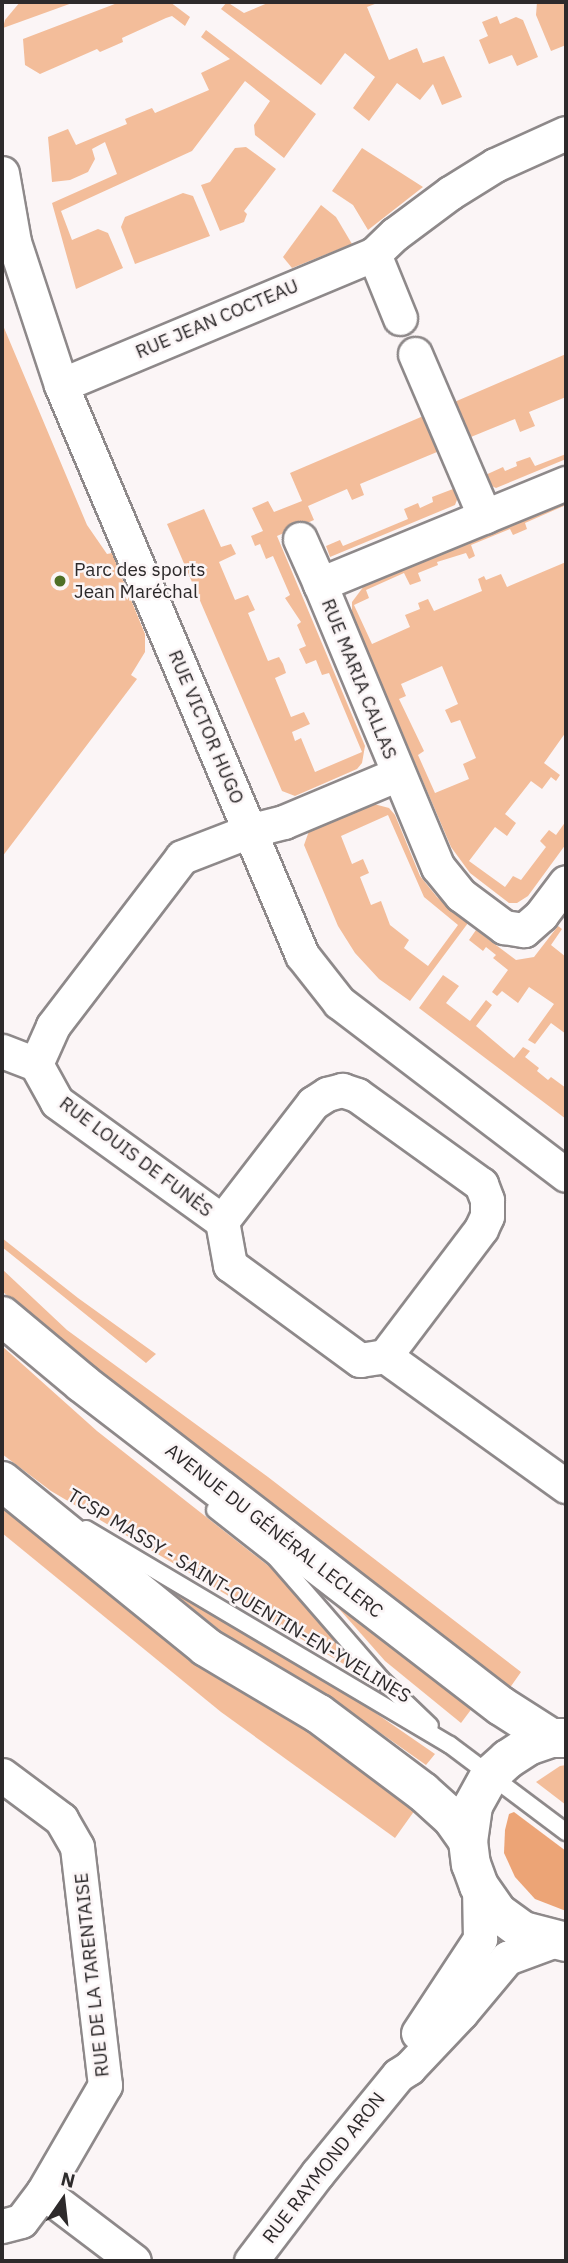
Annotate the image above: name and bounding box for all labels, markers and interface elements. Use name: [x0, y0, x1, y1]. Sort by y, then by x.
street label: RUE JEAN COCTEAU: [132, 274, 302, 364]
place label: Parc des sports Jean Maréchal: [74, 559, 205, 603]
marker: Parc des sports Jean Maréchal: [52, 573, 68, 589]
street label: RUE MARIA CALLAS: [316, 595, 402, 763]
street label: RUE VICTOR HUGO: [163, 647, 249, 807]
street label: RUE LOUIS DE FUNÈS: [55, 1092, 217, 1222]
street label: AVENUE DU GÉNÉRAL LECLERC: [161, 1439, 387, 1623]
street label: TCSP MASSY - SAINT-QUENTIN-EN-YVELINES: [63, 1484, 415, 1708]
street label: RUE DE LA TARENTAISE: [70, 1872, 114, 2078]
street label: RUE RAYMOND ARON: [258, 2088, 390, 2248]
north arrow: [28, 2165, 98, 2235]
text: N: [58, 2166, 78, 2193]

